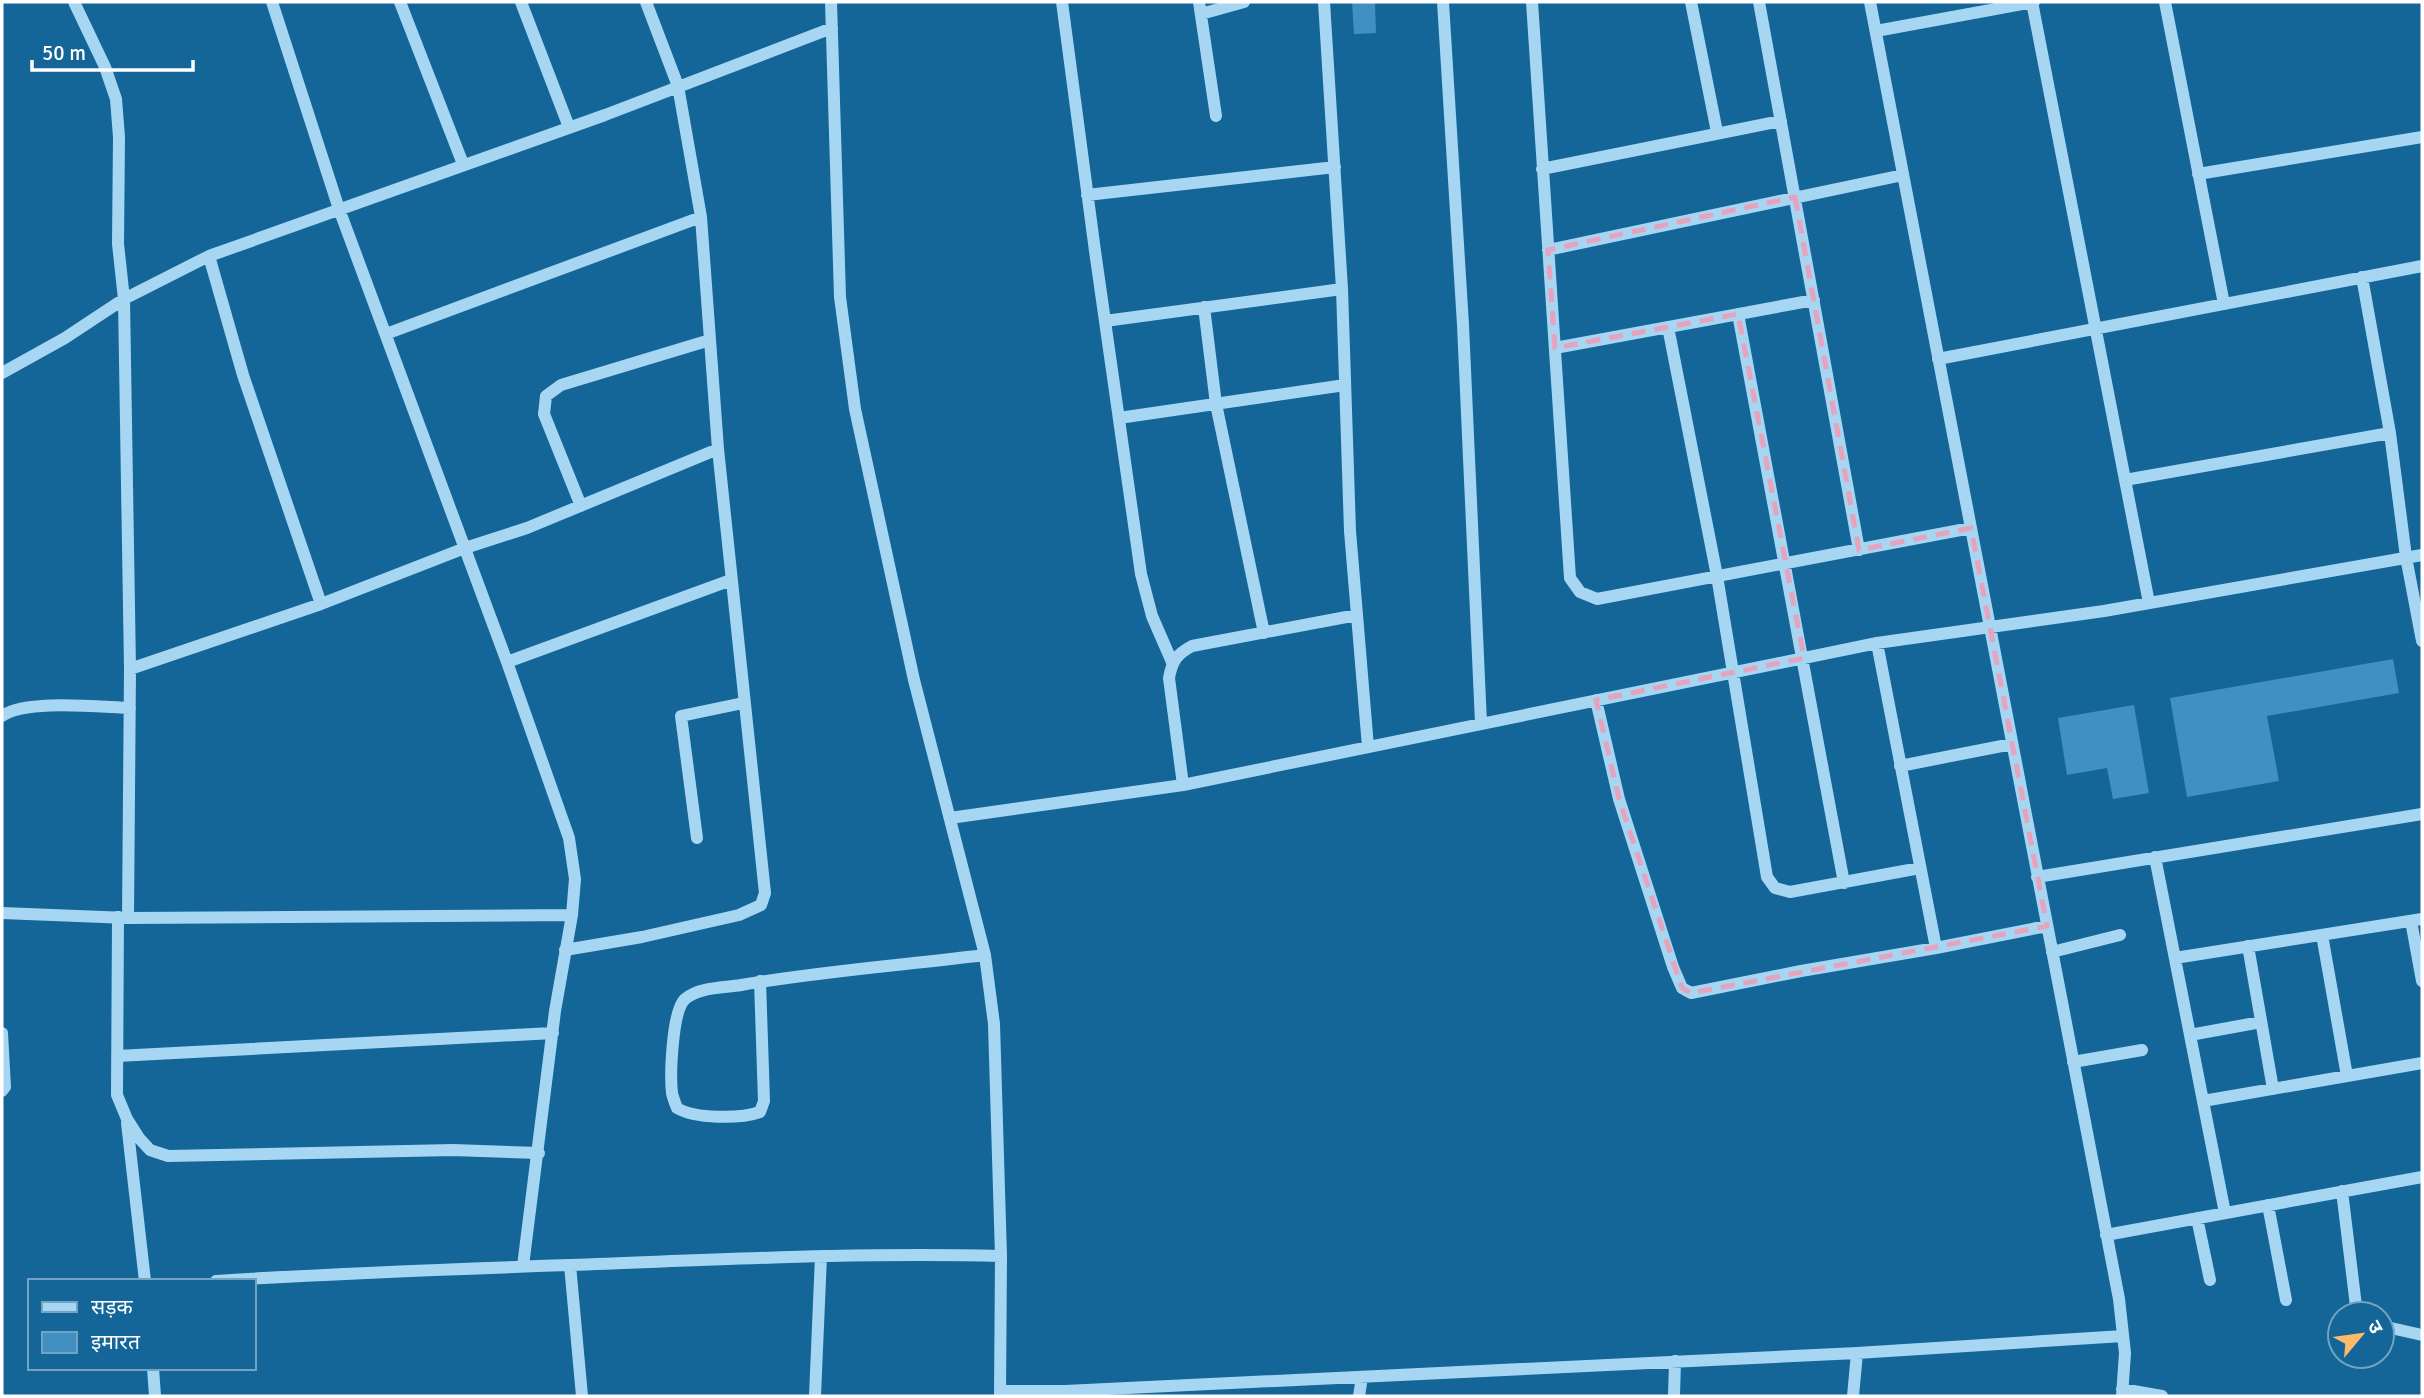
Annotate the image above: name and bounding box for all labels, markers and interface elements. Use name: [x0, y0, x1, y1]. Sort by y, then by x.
scale bar: [32, 28, 192, 72]
text: 50 m: [42, 40, 86, 66]
legend: [28, 1279, 256, 1370]
text: सड़क: [91, 1294, 133, 1320]
north arrow: [2326, 1300, 2396, 1370]
text: उ: [2362, 1317, 2389, 1339]
text: इमारत: [91, 1329, 141, 1355]

